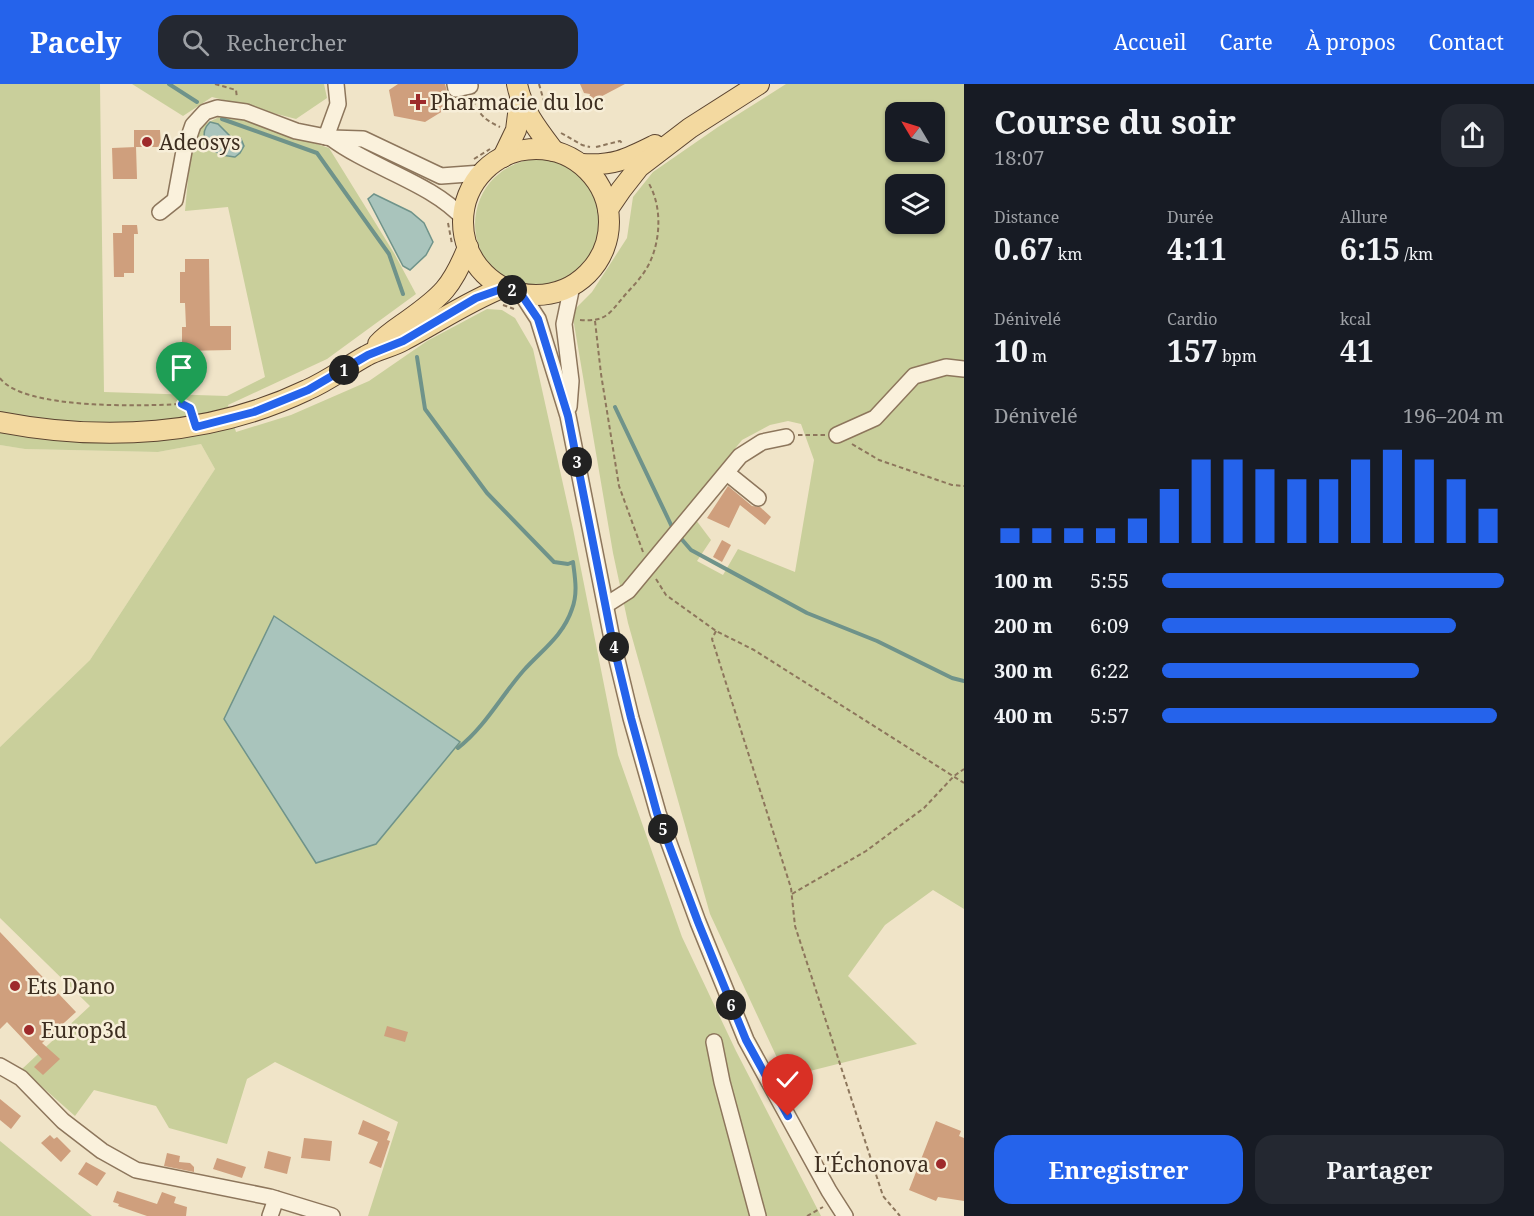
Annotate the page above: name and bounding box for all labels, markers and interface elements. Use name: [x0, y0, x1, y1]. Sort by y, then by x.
search box: [158, 15, 578, 69]
text: Pacely: [30, 23, 122, 61]
icon: search: [179, 26, 212, 59]
text: Rechercher: [227, 27, 347, 57]
text: Accueil: [1114, 28, 1187, 56]
text: Carte: [1220, 28, 1273, 56]
text: À propos: [1306, 28, 1396, 56]
text: Contact: [1429, 28, 1504, 56]
place label: Pharmacie du loc: [430, 88, 604, 116]
marker: Pharmacie du loc: [411, 95, 425, 109]
text: Course du soir: [994, 99, 1236, 144]
north arrow: [885, 102, 945, 162]
map controls: [885, 102, 945, 234]
button: share: [1441, 104, 1504, 167]
place label: Adeosys: [159, 128, 240, 156]
marker: Adeosys: [140, 135, 154, 149]
text: 18:07: [994, 144, 1044, 171]
button: layers: [885, 174, 945, 234]
text: Distance: [994, 206, 1059, 228]
text: Durée: [1167, 206, 1213, 228]
text: Allure: [1340, 206, 1387, 228]
text: 0.67: [994, 228, 1054, 269]
text: 4:11: [1167, 228, 1227, 269]
text: 6:15: [1340, 228, 1400, 269]
text: km: [1054, 243, 1082, 265]
text: /km: [1400, 243, 1433, 265]
pin: 2: [497, 275, 527, 305]
text: 2: [507, 279, 517, 301]
text: Dénivelé: [994, 308, 1061, 330]
text: Cardio: [1167, 308, 1218, 330]
text: kcal: [1340, 308, 1371, 330]
text: 10: [994, 330, 1028, 371]
text: 157: [1167, 330, 1218, 371]
text: 41: [1340, 330, 1374, 371]
pin: [156, 342, 207, 404]
text: m: [1028, 345, 1047, 367]
text: bpm: [1218, 345, 1257, 367]
icon: arrive: [165, 351, 198, 384]
pin: 1: [329, 355, 359, 385]
text: 1: [339, 359, 349, 381]
text: Dénivelé: [994, 402, 1078, 429]
text: 196–204 m: [1403, 402, 1504, 429]
pin: 3: [562, 447, 592, 477]
text: 3: [572, 451, 582, 473]
text: 100 m: [994, 567, 1053, 594]
text: 5:55: [1090, 567, 1129, 594]
text: 200 m: [994, 612, 1053, 639]
text: 6:09: [1090, 612, 1129, 639]
pin: 4: [599, 632, 629, 662]
text: 4: [609, 636, 619, 658]
text: 300 m: [994, 657, 1053, 684]
text: 6:22: [1090, 657, 1129, 684]
text: 400 m: [994, 702, 1053, 729]
text: 5:57: [1090, 702, 1129, 729]
pin: 5: [648, 814, 678, 844]
text: 5: [658, 818, 668, 840]
place label: Ets Dano: [27, 972, 115, 1000]
marker: Ets Dano: [8, 979, 22, 993]
pin: 6: [716, 990, 746, 1020]
text: 6: [726, 994, 736, 1016]
place label: Europ3d: [41, 1016, 127, 1044]
marker: Europ3d: [22, 1023, 36, 1037]
pin: [762, 1054, 813, 1116]
icon: check: [771, 1063, 804, 1096]
button: Enregistrer: [994, 1135, 1243, 1204]
button: Partager: [1255, 1135, 1504, 1204]
place label: L'Échonova: [814, 1150, 929, 1178]
marker: L'Échonova: [934, 1157, 948, 1171]

